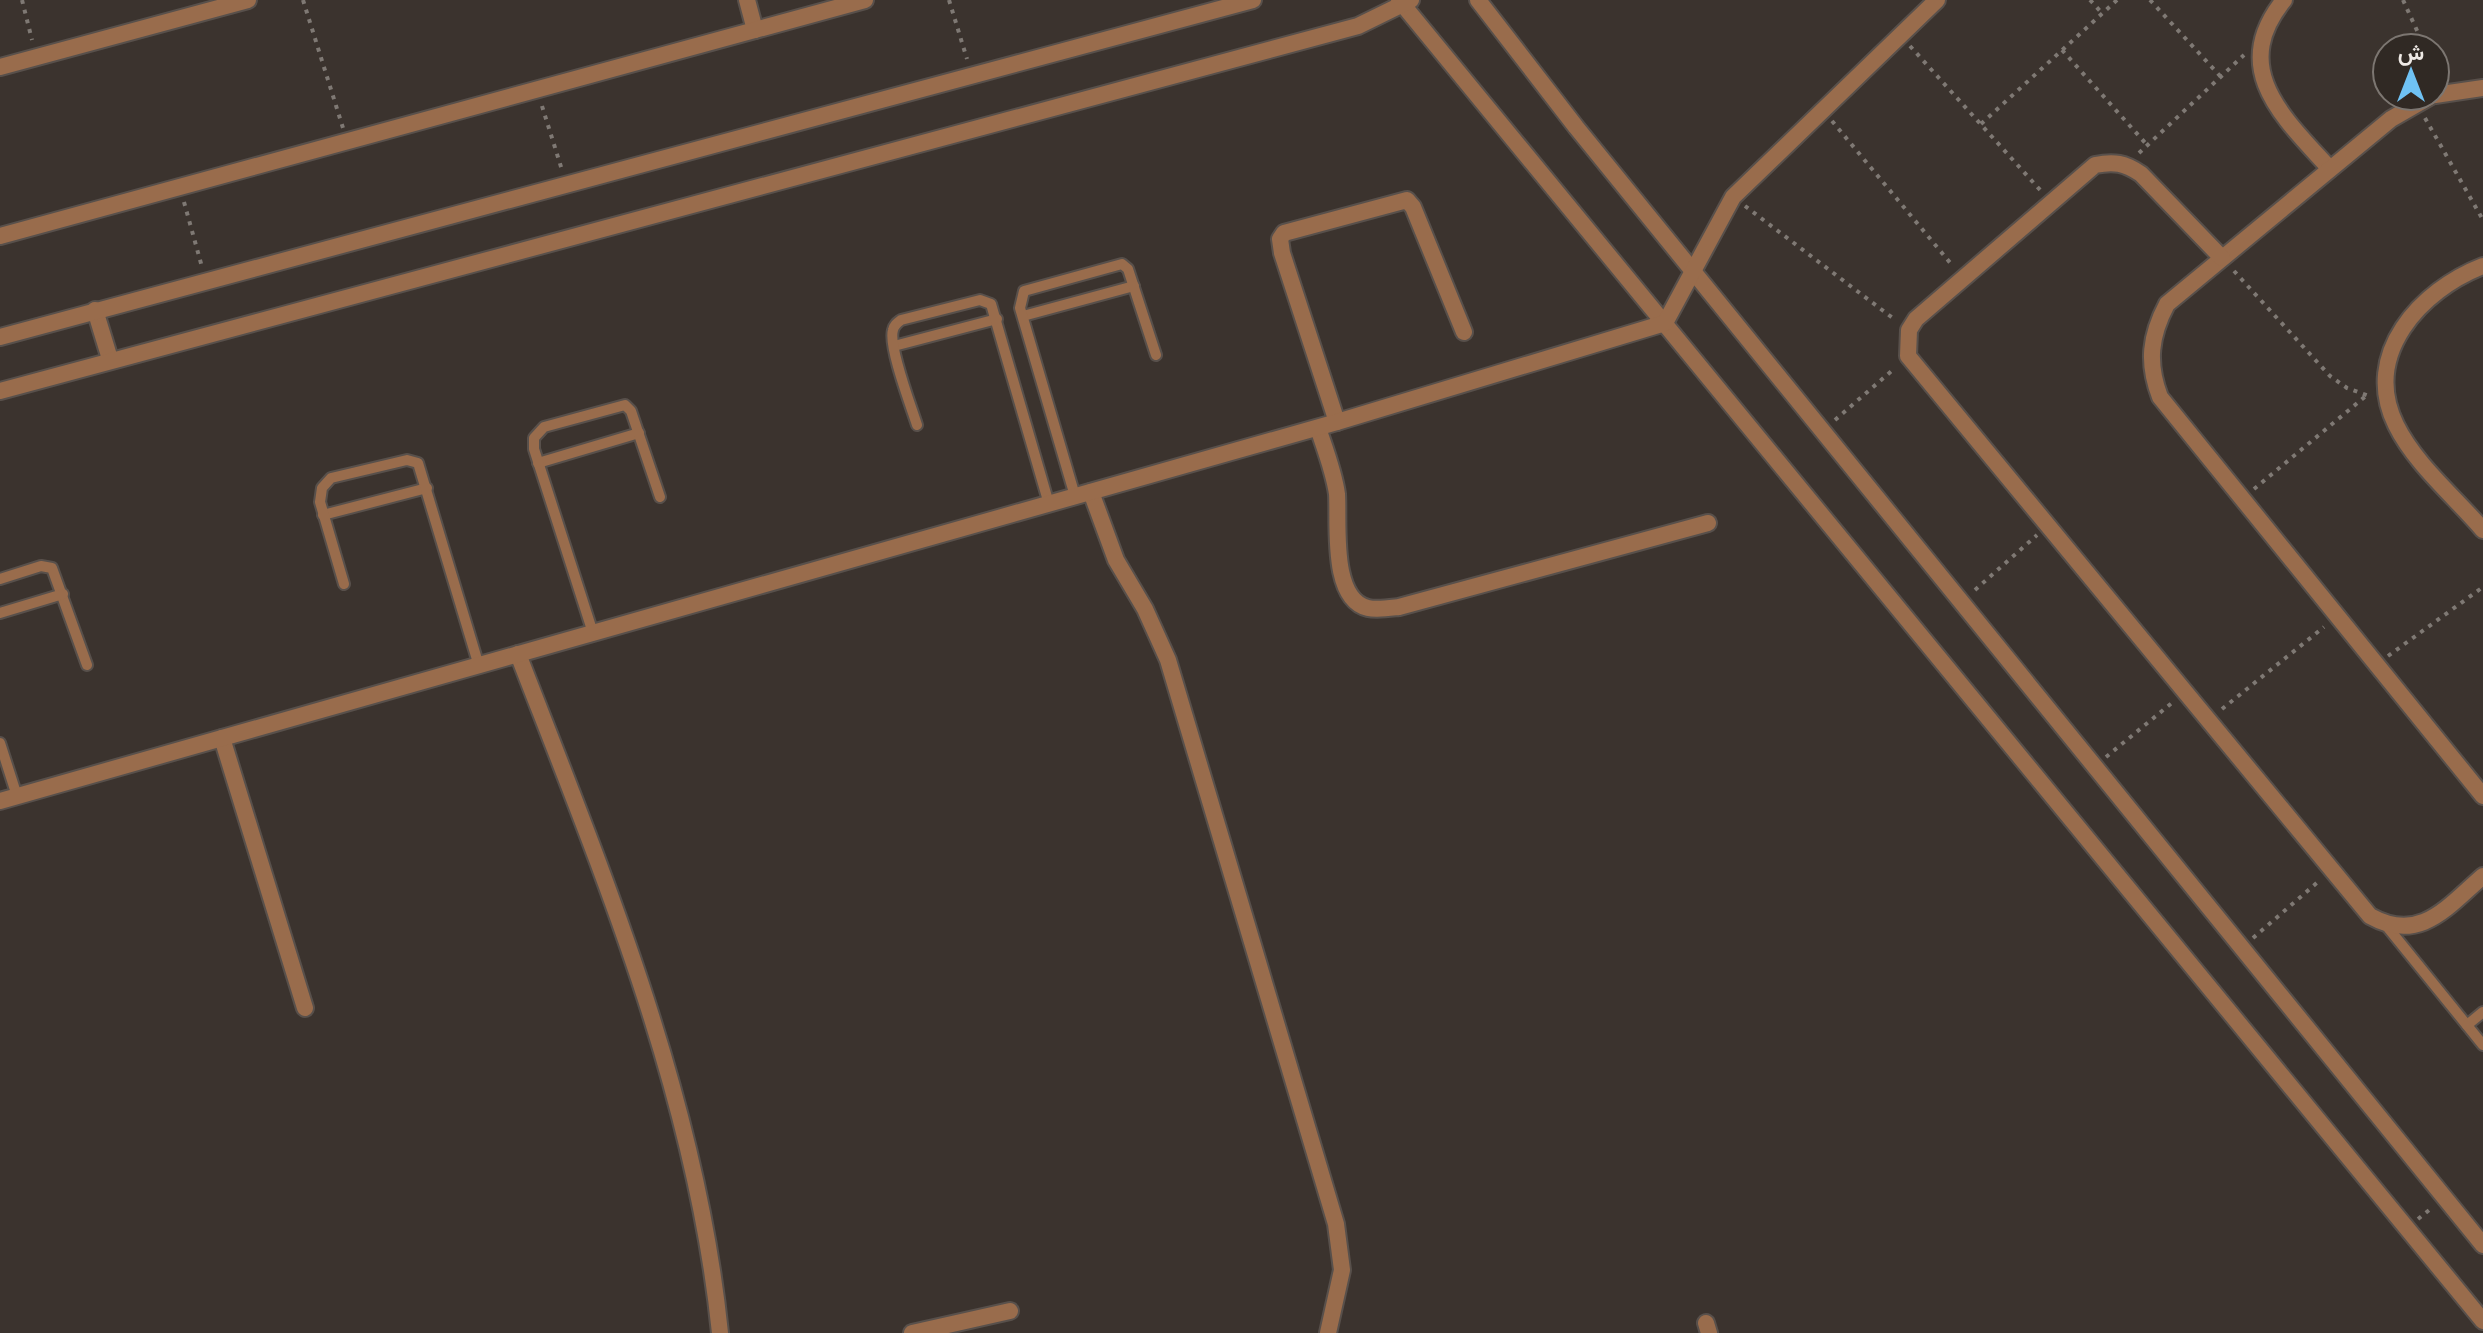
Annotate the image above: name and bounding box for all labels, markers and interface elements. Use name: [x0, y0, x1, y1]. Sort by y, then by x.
north arrow: [2371, 32, 2451, 112]
text: ش: [2398, 36, 2424, 66]

